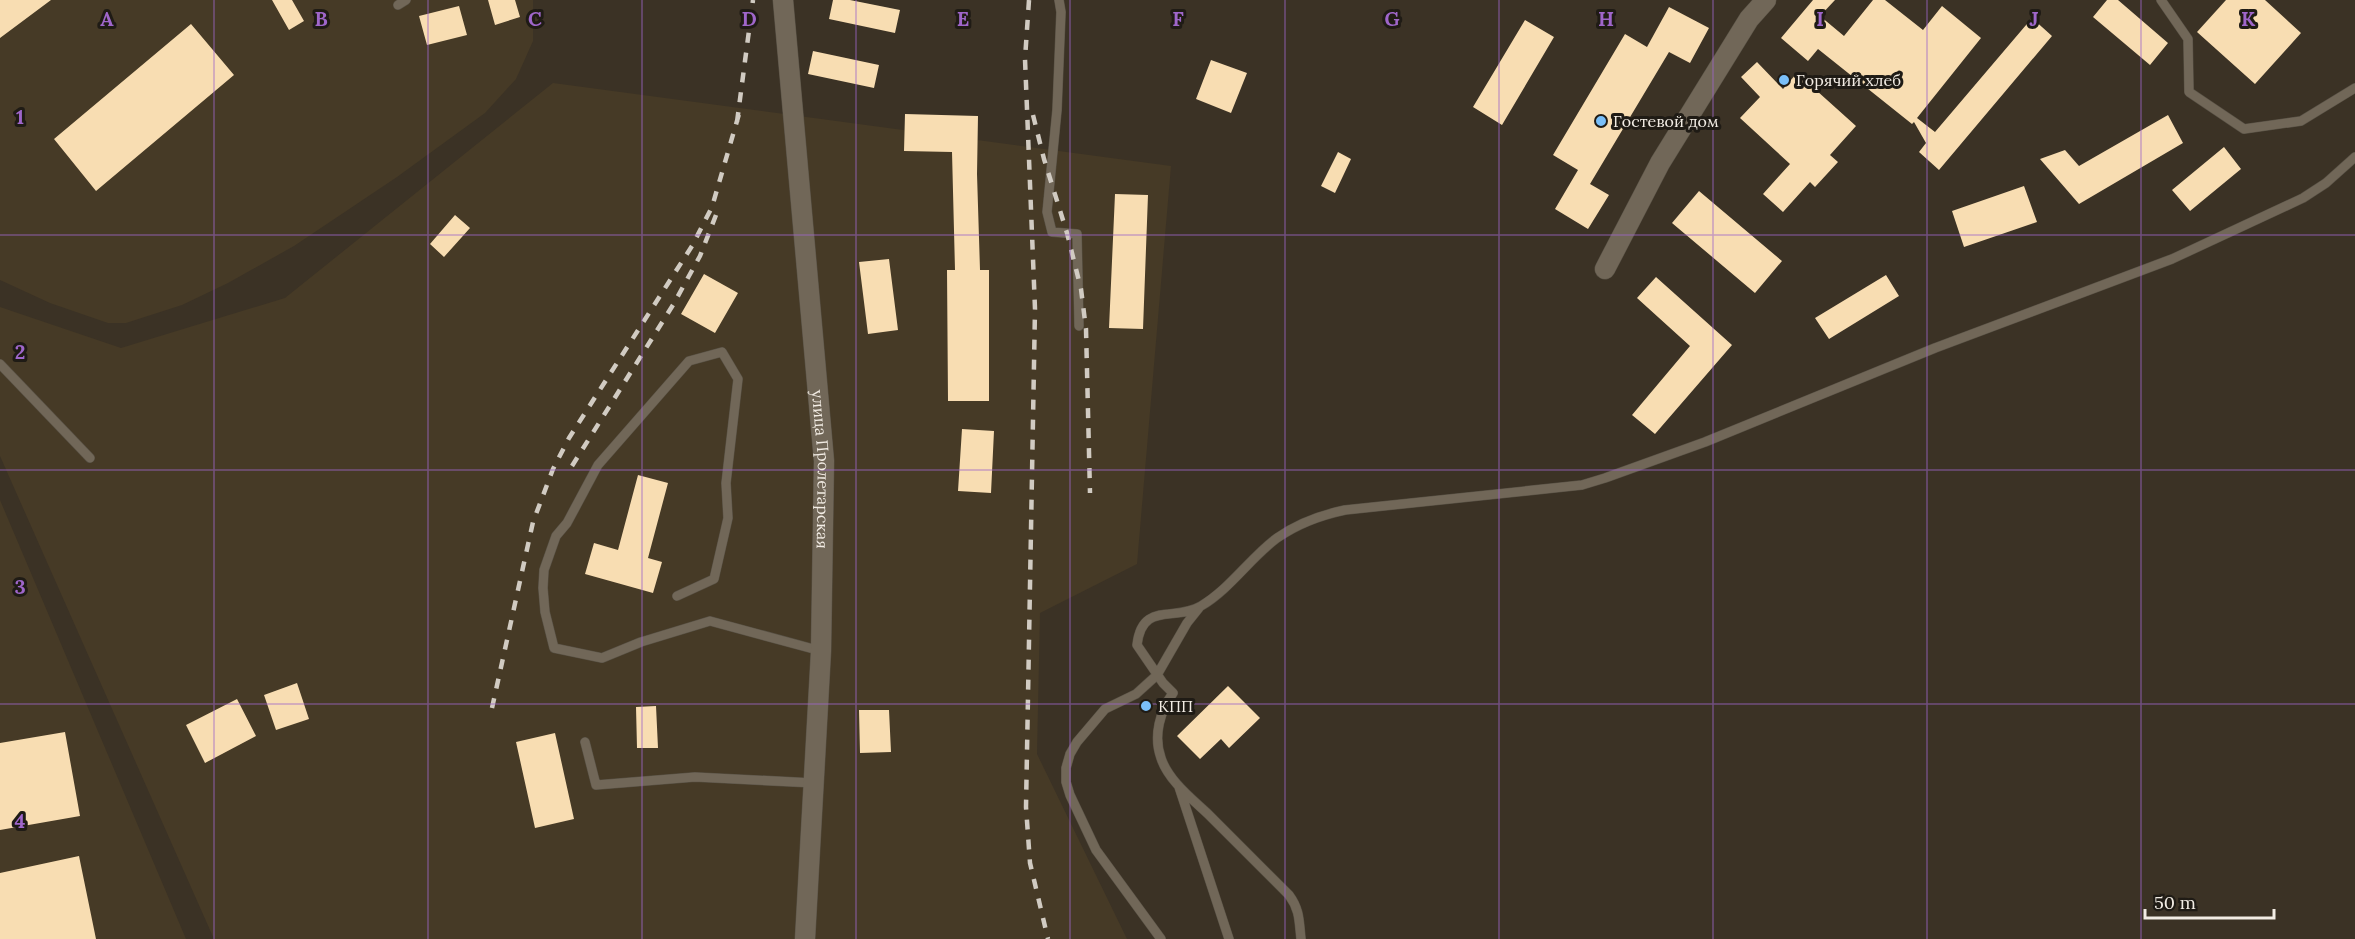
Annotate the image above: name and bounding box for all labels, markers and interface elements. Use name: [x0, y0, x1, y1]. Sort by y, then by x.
text: A: [100, 6, 114, 31]
text: B: [314, 6, 328, 31]
text: C: [528, 6, 542, 31]
text: D: [741, 6, 757, 31]
text: E: [957, 6, 969, 31]
text: F: [1172, 6, 1184, 31]
text: G: [1384, 6, 1400, 31]
text: H: [1598, 6, 1614, 31]
text: I: [1816, 6, 1824, 31]
text: J: [2029, 6, 2039, 31]
text: K: [2241, 6, 2256, 31]
place label: Горячий хлеб: [1796, 70, 1901, 90]
marker: Горячий хлеб: [1777, 73, 1791, 87]
text: 1: [16, 104, 24, 129]
place label: Гостевой дом: [1613, 111, 1719, 131]
marker: Гостевой дом: [1594, 114, 1608, 128]
text: 2: [15, 339, 25, 364]
street label: улица Пролетарская: [808, 389, 834, 549]
text: 3: [14, 574, 26, 599]
place label: КПП: [1158, 696, 1193, 716]
marker: КПП: [1139, 699, 1153, 713]
text: 4: [15, 808, 26, 833]
scale bar: [2145, 882, 2274, 920]
text: 50 m: [2154, 891, 2196, 914]

